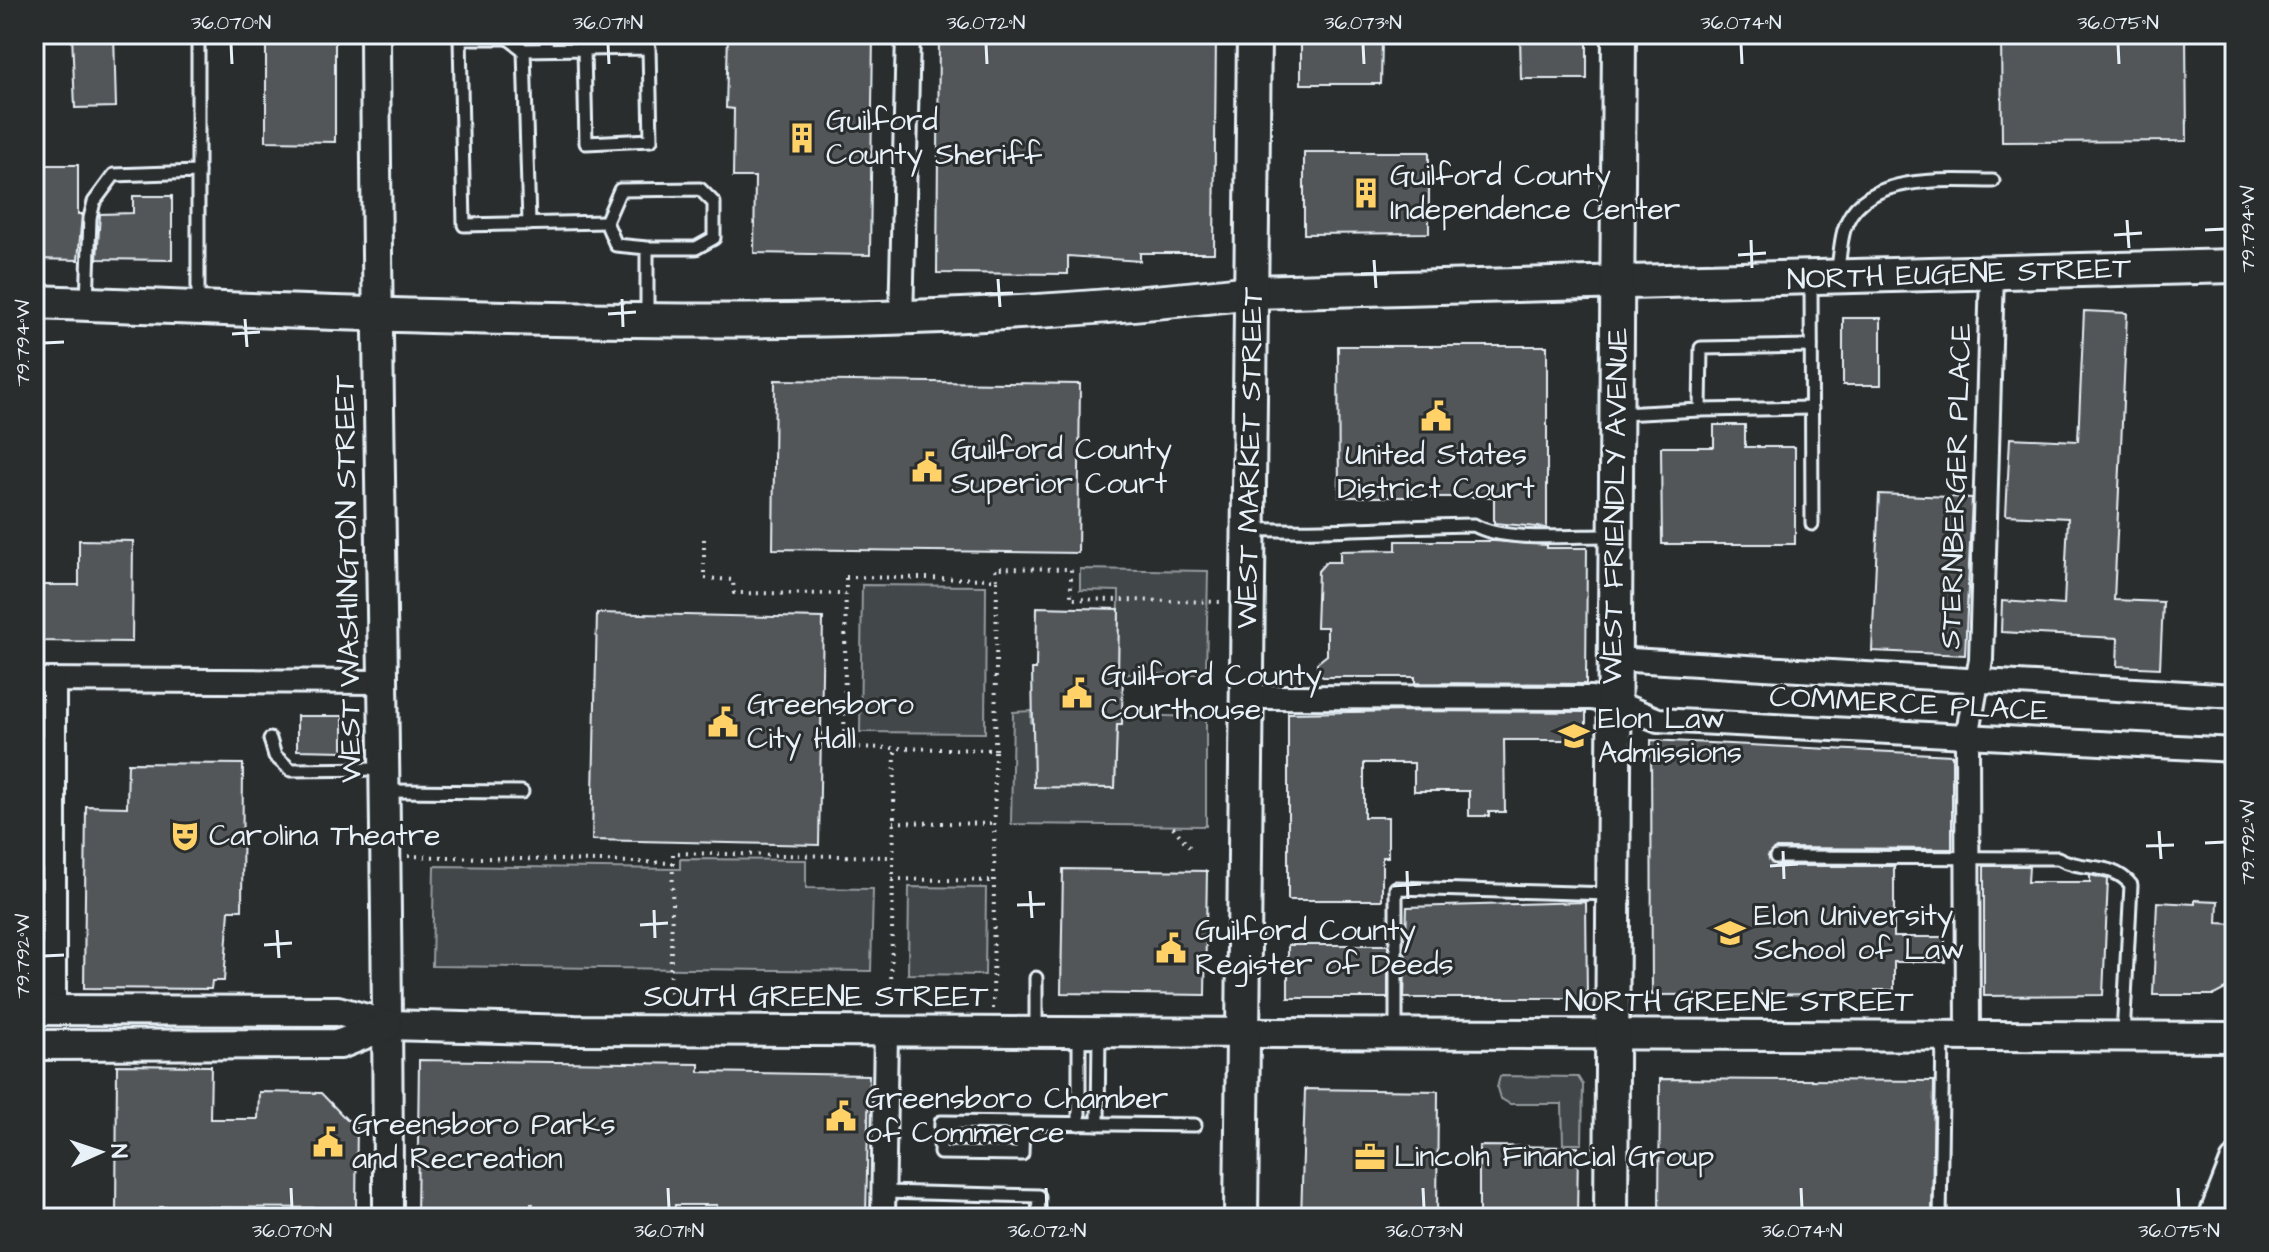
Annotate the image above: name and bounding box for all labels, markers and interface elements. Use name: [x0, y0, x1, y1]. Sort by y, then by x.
text: 36.070°N: [191, 9, 271, 37]
text: 36.071°N: [573, 9, 643, 37]
text: 36.072°N: [947, 9, 1025, 37]
text: 36.073°N: [1324, 9, 1402, 37]
text: 36.074°N: [1701, 9, 1782, 37]
text: 36.075°N: [2077, 9, 2159, 37]
place label: Guilford County Sheriff: [826, 100, 1042, 177]
building icon: Guilford County Sheriff: [785, 121, 819, 155]
place label: Guilford County Independence Center: [1390, 155, 1680, 231]
building icon: Guilford County Independence Center: [1349, 176, 1383, 210]
text: 79.794°W: [2234, 185, 2262, 273]
street label: NORTH EUGENE STREET: [1786, 247, 2132, 301]
street label: WEST MARKET STREET: [1226, 287, 1274, 629]
text: 79.794°W: [9, 299, 37, 387]
street label: STERNBERGER PLACE: [1929, 322, 1983, 650]
street label: WEST FRIENDLY AVENUE: [1591, 327, 1639, 685]
street label: WEST WASHINGTON STREET: [323, 374, 373, 783]
public building icon: United States District Court: [1419, 399, 1453, 433]
place label: Guilford County Superior Court: [951, 429, 1172, 505]
place label: United States District Court: [1337, 434, 1535, 510]
public building icon: Guilford County Superior Court: [910, 450, 944, 484]
place label: Guilford County Courthouse: [1101, 655, 1322, 731]
public building icon: Guilford County Courthouse: [1060, 676, 1094, 710]
street label: COMMERCE PLACE: [1768, 676, 2050, 732]
place label: Greensboro City Hall: [747, 684, 914, 761]
place label: Elon Law Admissions: [1598, 698, 1742, 774]
public building icon: Greensboro City Hall: [706, 705, 740, 739]
school or university icon: Elon Law Admissions: [1557, 719, 1591, 753]
text: 79.792°W: [2234, 799, 2262, 884]
place label: Carolina Theatre: [209, 815, 440, 857]
theatre icon: Carolina Theatre: [168, 819, 202, 853]
place label: Elon University School of Law: [1754, 895, 1965, 971]
place label: Guilford County Register of Deeds: [1195, 910, 1454, 987]
text: 79.792°W: [9, 913, 37, 998]
school or university icon: Elon University School of Law: [1713, 916, 1747, 950]
public building icon: Guilford County Register of Deeds: [1154, 931, 1188, 965]
street label: SOUTH GREENE STREET: [644, 976, 989, 1018]
street label: NORTH GREENE STREET: [1565, 981, 1914, 1023]
place label: Greensboro Chamber of Commerce: [865, 1078, 1168, 1154]
public building icon: Greensboro Chamber of Commerce: [824, 1099, 858, 1133]
place label: Greensboro Parks and Recreation: [352, 1104, 615, 1180]
north arrow: [60, 1112, 140, 1192]
public building icon: Greensboro Parks and Recreation: [311, 1125, 345, 1159]
place label: Lincoln Financial Group: [1394, 1136, 1714, 1178]
office icon: Lincoln Financial Group: [1353, 1140, 1387, 1174]
text: N: [103, 1143, 134, 1159]
text: 36.070°N: [252, 1217, 332, 1245]
text: 36.071°N: [634, 1217, 704, 1245]
text: 36.072°N: [1008, 1217, 1086, 1245]
text: 36.073°N: [1385, 1217, 1463, 1245]
text: 36.074°N: [1762, 1217, 1843, 1245]
text: 36.075°N: [2138, 1217, 2220, 1245]

